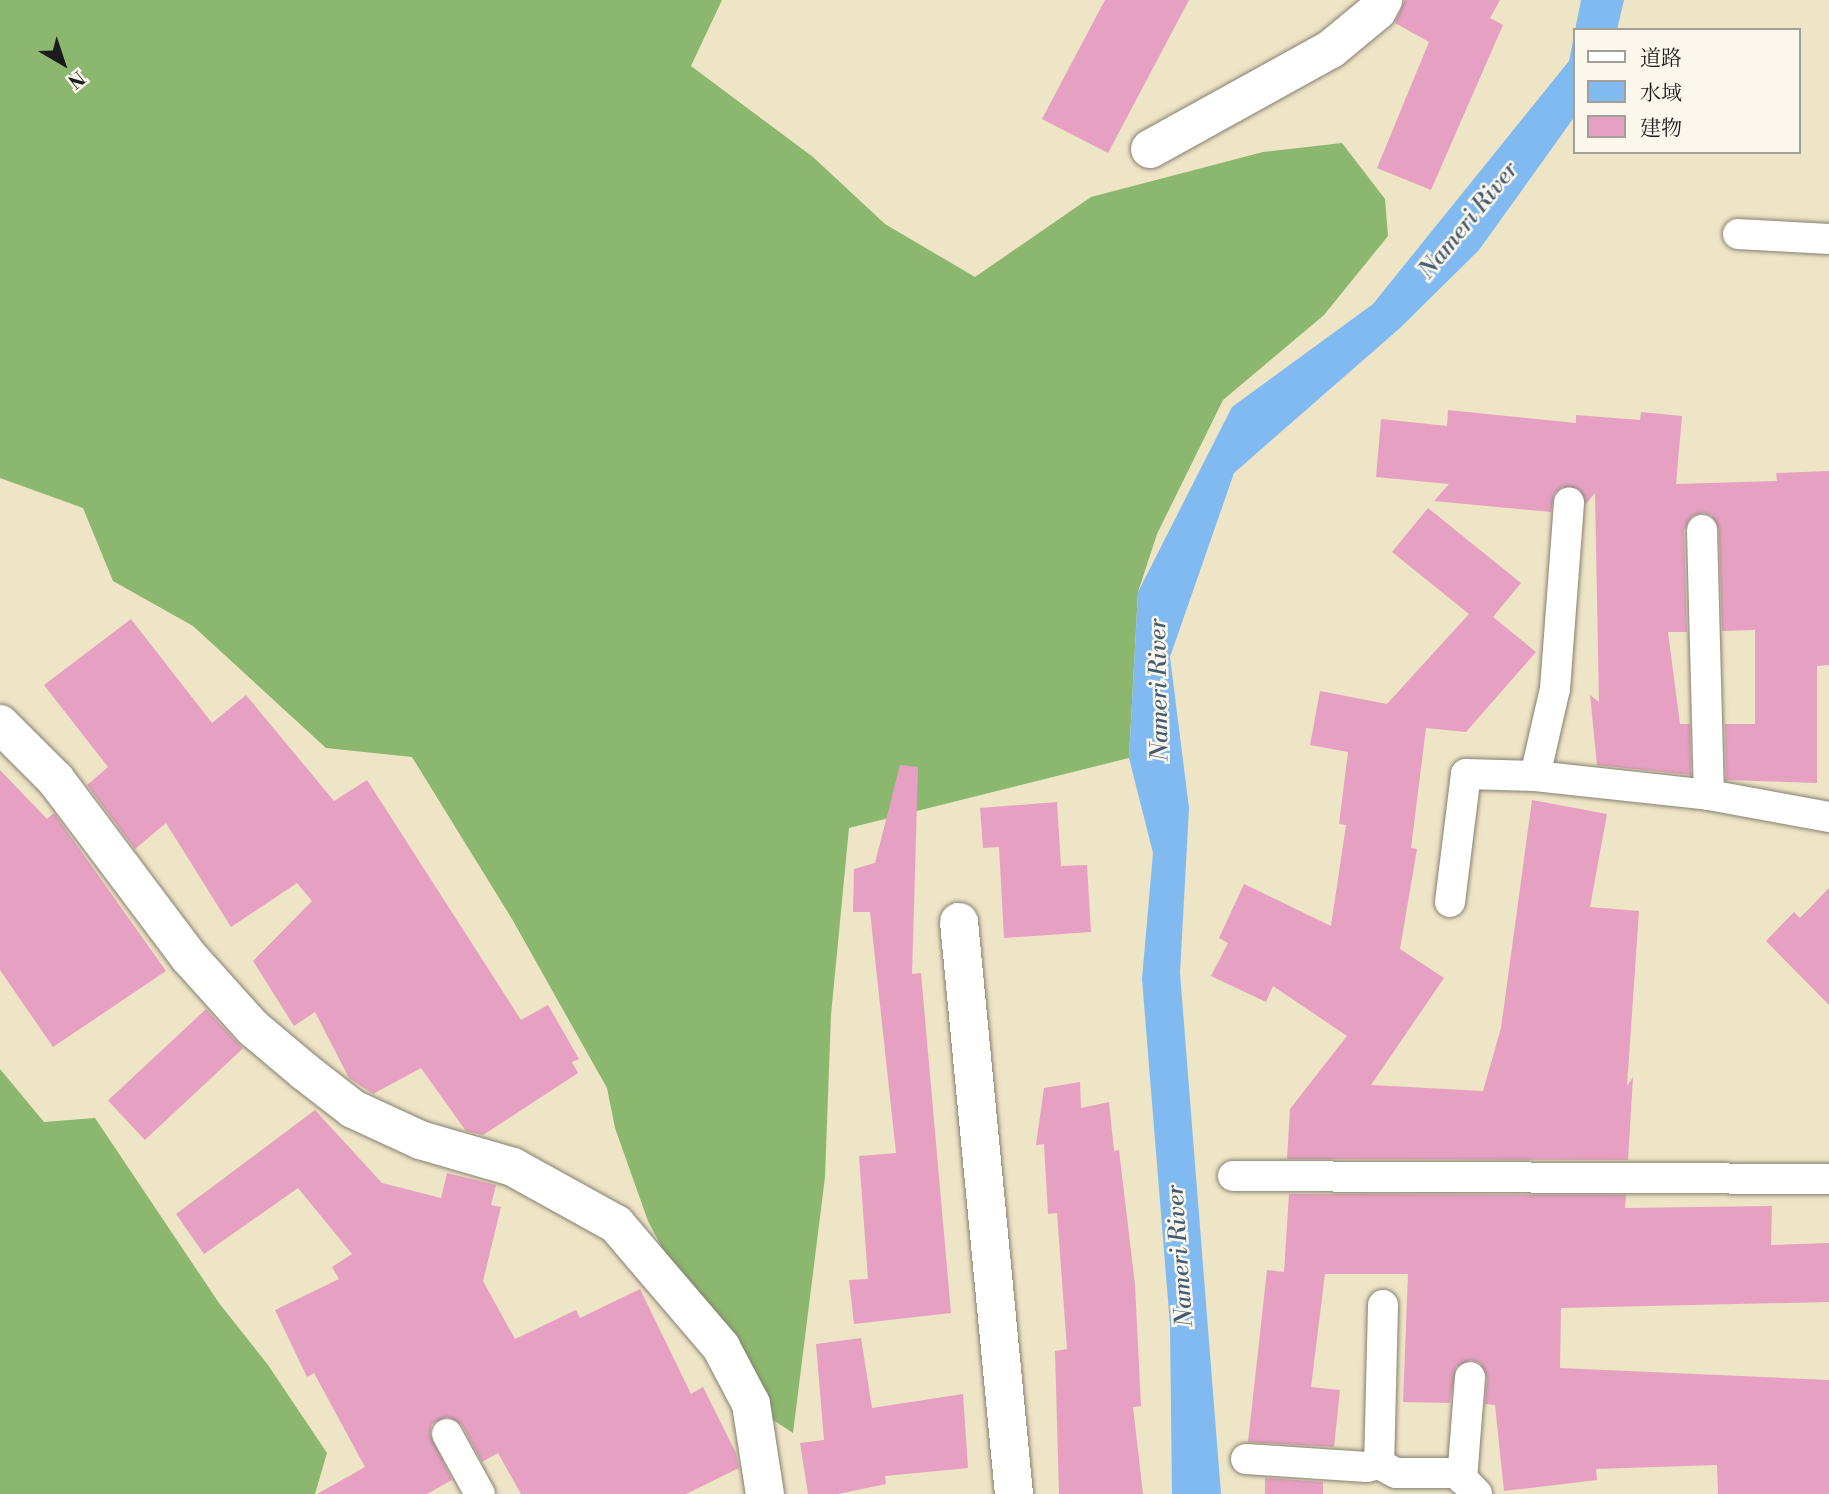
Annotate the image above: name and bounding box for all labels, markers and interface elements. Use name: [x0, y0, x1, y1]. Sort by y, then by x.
north arrow: [28, 28, 98, 98]
legend: [1574, 28, 1801, 154]
text: 道路: [1640, 46, 1682, 72]
text: N: [63, 65, 90, 93]
text: 水域: [1640, 81, 1682, 107]
text: 建物: [1640, 116, 1682, 142]
water label: Nameri River: [1413, 157, 1525, 285]
water label: Nameri River: [1144, 619, 1176, 761]
water label: Nameri River: [1162, 1184, 1200, 1328]

